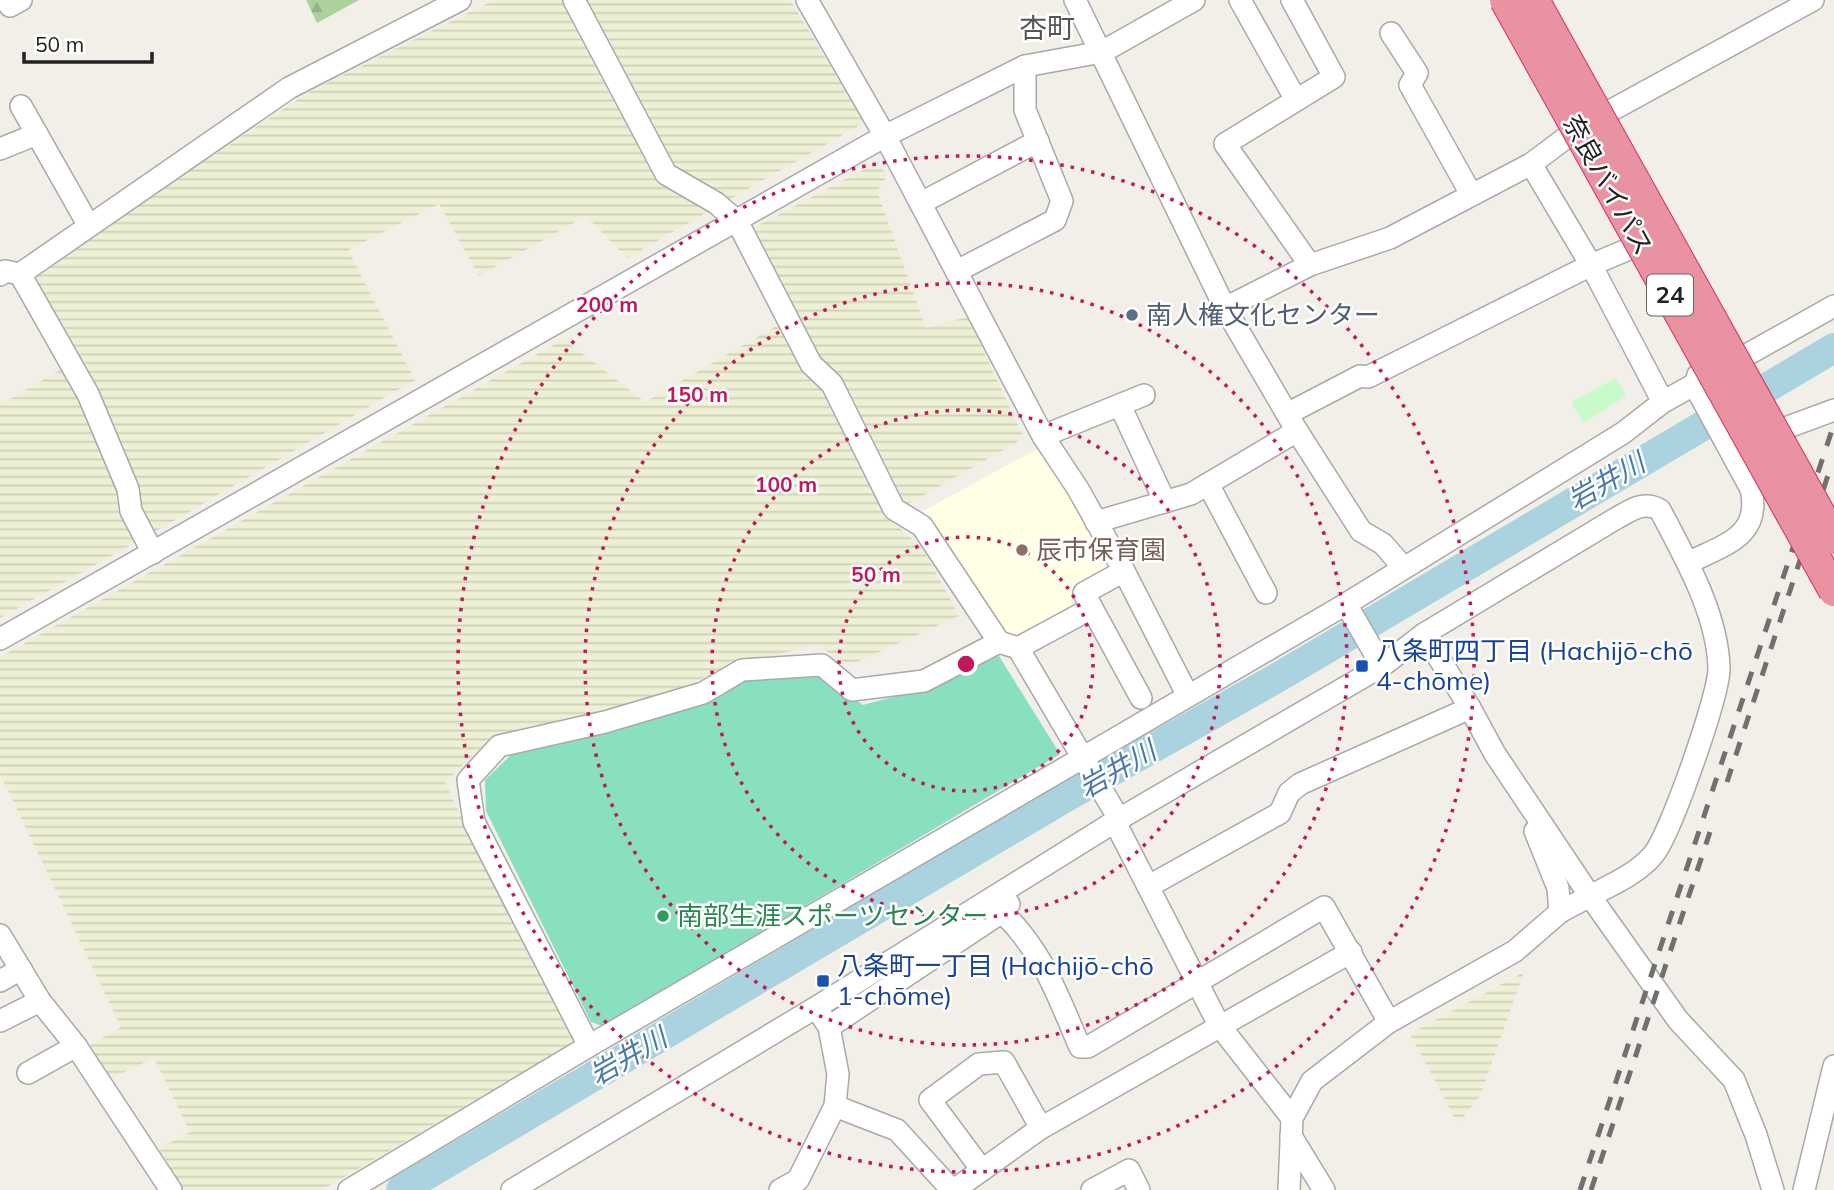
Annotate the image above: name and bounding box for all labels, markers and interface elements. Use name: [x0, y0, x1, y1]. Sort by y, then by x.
district label: 杏町: [1019, 10, 1075, 45]
scale bar: [24, 21, 152, 65]
text: 50 m: [35, 31, 84, 57]
street label: 奈良バイパス: [1556, 109, 1661, 261]
road number: 24: [1647, 274, 1693, 316]
text: 200 m: [576, 291, 638, 317]
place label: 南人権文化センター: [1146, 298, 1380, 331]
marker: 南人権文化センター: [1124, 307, 1140, 323]
text: 150 m: [666, 381, 728, 407]
water label: 岩井川: [1561, 443, 1653, 517]
text: 100 m: [755, 471, 817, 497]
place label: 辰市保育園: [1036, 533, 1166, 566]
marker: 辰市保育園: [1014, 542, 1030, 558]
text: 50 m: [851, 561, 901, 587]
place label: 八条町四丁目 (Hachijō-chō 4-chōme): [1376, 634, 1693, 697]
centre of rings: [954, 652, 978, 676]
marker: 八条町四丁目 (Hachijō-chō 4-chōme): [1354, 658, 1370, 674]
water label: 岩井川: [1072, 731, 1164, 805]
place label: 南部生涯スポーツセンター: [677, 899, 988, 932]
marker: 南部生涯スポーツセンター: [655, 908, 671, 924]
place label: 八条町一丁目 (Hachijō-chō 1-chōme): [837, 949, 1154, 1012]
marker: 八条町一丁目 (Hachijō-chō 1-chōme): [815, 973, 831, 989]
water label: 岩井川: [583, 1018, 675, 1092]

